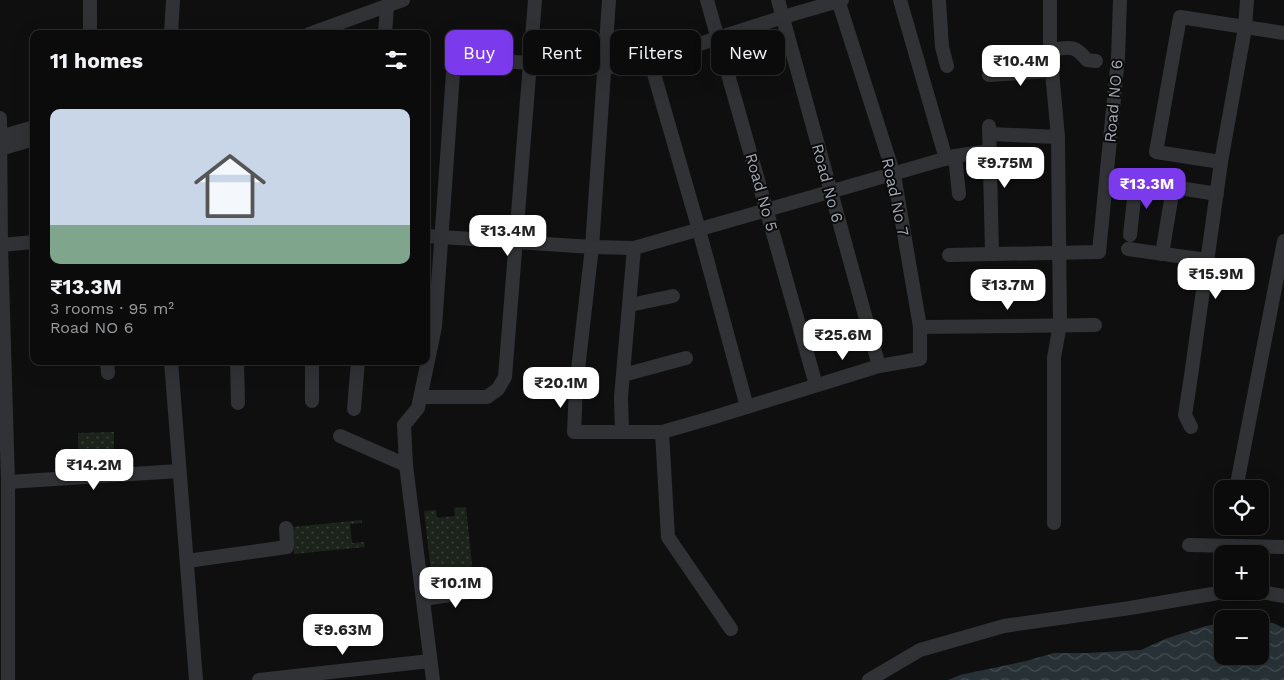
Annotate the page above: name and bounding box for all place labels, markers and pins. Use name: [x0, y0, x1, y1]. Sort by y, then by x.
pin: ₹10.4M: [980, 44, 1062, 87]
pin: ₹9.75M: [964, 146, 1046, 189]
pin: ₹13.3M: [1106, 168, 1188, 210]
pin: ₹13.4M: [467, 214, 549, 257]
pin: ₹15.9M: [1175, 258, 1257, 300]
pin: ₹13.7M: [967, 268, 1049, 311]
pin: ₹25.6M: [802, 318, 884, 361]
pin: ₹20.1M: [520, 366, 602, 409]
pin: ₹14.2M: [53, 448, 135, 491]
pin: ₹10.1M: [415, 566, 497, 609]
pin: ₹9.63M: [302, 614, 384, 656]

